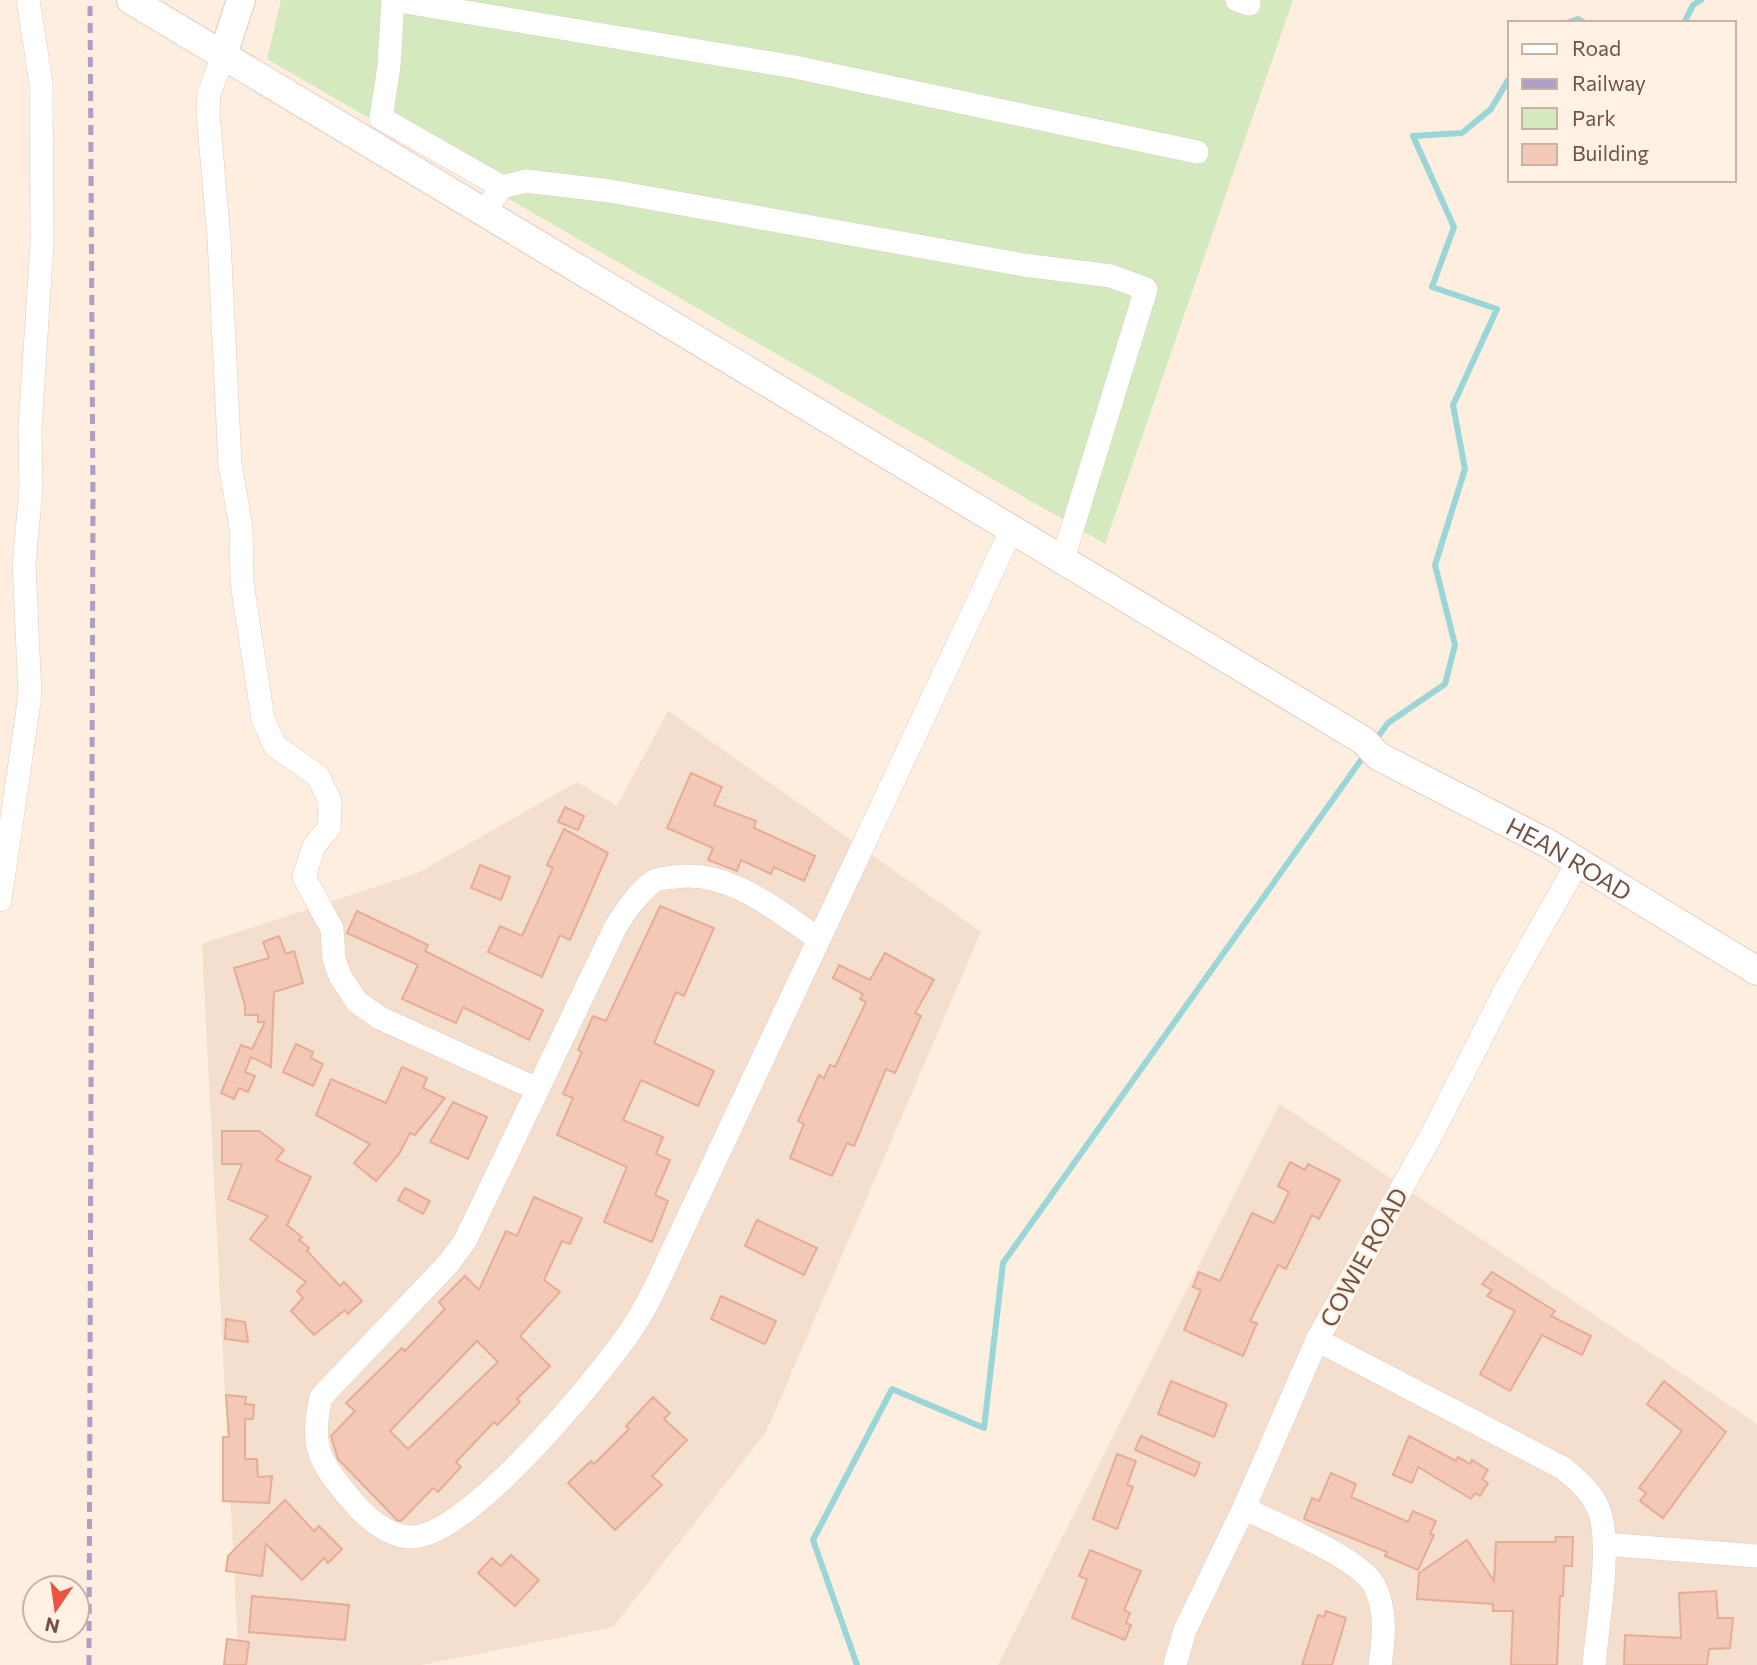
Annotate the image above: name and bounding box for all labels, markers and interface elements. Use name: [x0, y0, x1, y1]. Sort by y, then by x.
legend: [1508, 21, 1736, 182]
text: Road: [1572, 35, 1621, 60]
text: Railway: [1572, 70, 1646, 95]
text: Park: [1572, 105, 1616, 130]
text: Building: [1572, 140, 1649, 165]
street label: HEAN ROAD: [1502, 810, 1637, 906]
street label: COWIE ROAD: [1313, 1182, 1413, 1332]
north arrow: [21, 1574, 91, 1644]
text: N: [43, 1613, 62, 1639]

